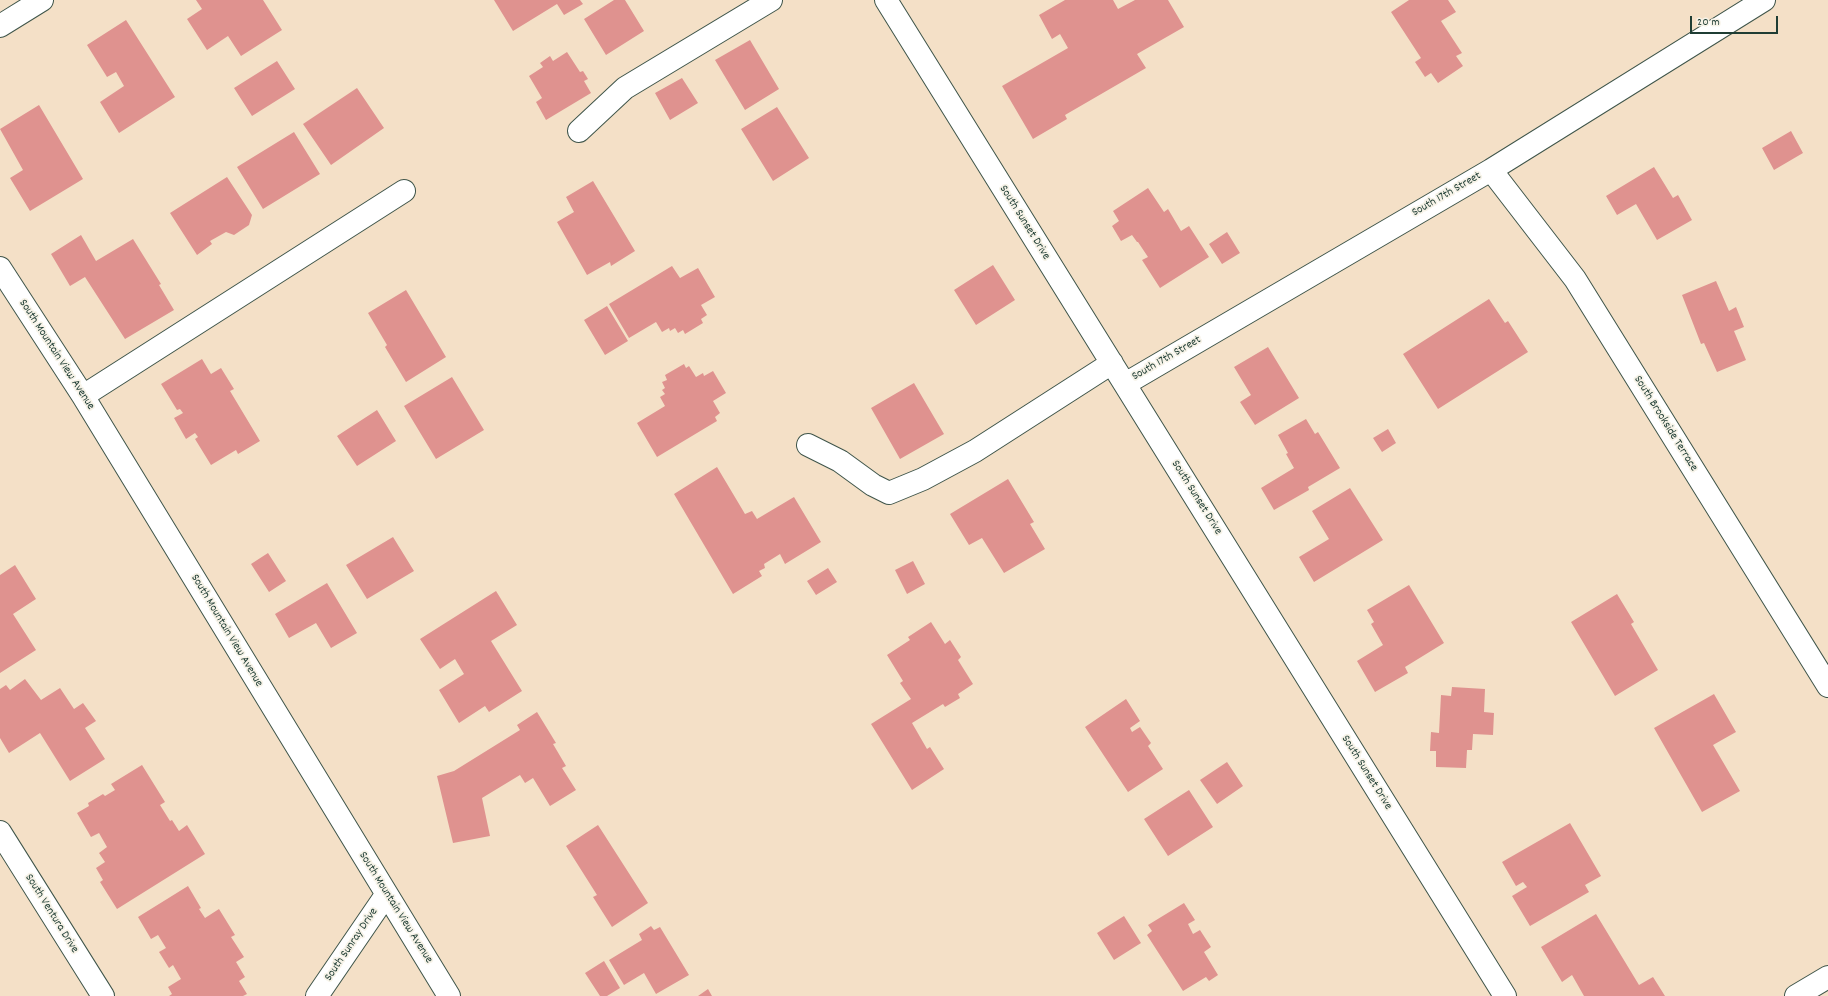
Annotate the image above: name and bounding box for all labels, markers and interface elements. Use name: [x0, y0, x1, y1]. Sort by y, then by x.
scale bar: [1692, 8, 1780, 34]
text: 20 m: [1697, 14, 1720, 31]
street label: South 17th Street: [1410, 169, 1484, 221]
street label: South Sunset Drive: [995, 183, 1053, 263]
street label: South Mountain View Avenue: [15, 297, 97, 413]
street label: South 17th Street: [1130, 333, 1204, 385]
street label: South Brookside Terrace: [1630, 374, 1700, 474]
street label: South Sunset Drive: [1167, 458, 1225, 538]
street label: South Mountain View Avenue: [187, 572, 265, 690]
street label: South Sunset Drive: [1337, 733, 1395, 813]
street label: South Mountain View Avenue: [355, 850, 435, 966]
street label: South Ventura Drive: [21, 872, 81, 956]
street label: South Sunray Drive: [322, 906, 382, 984]

